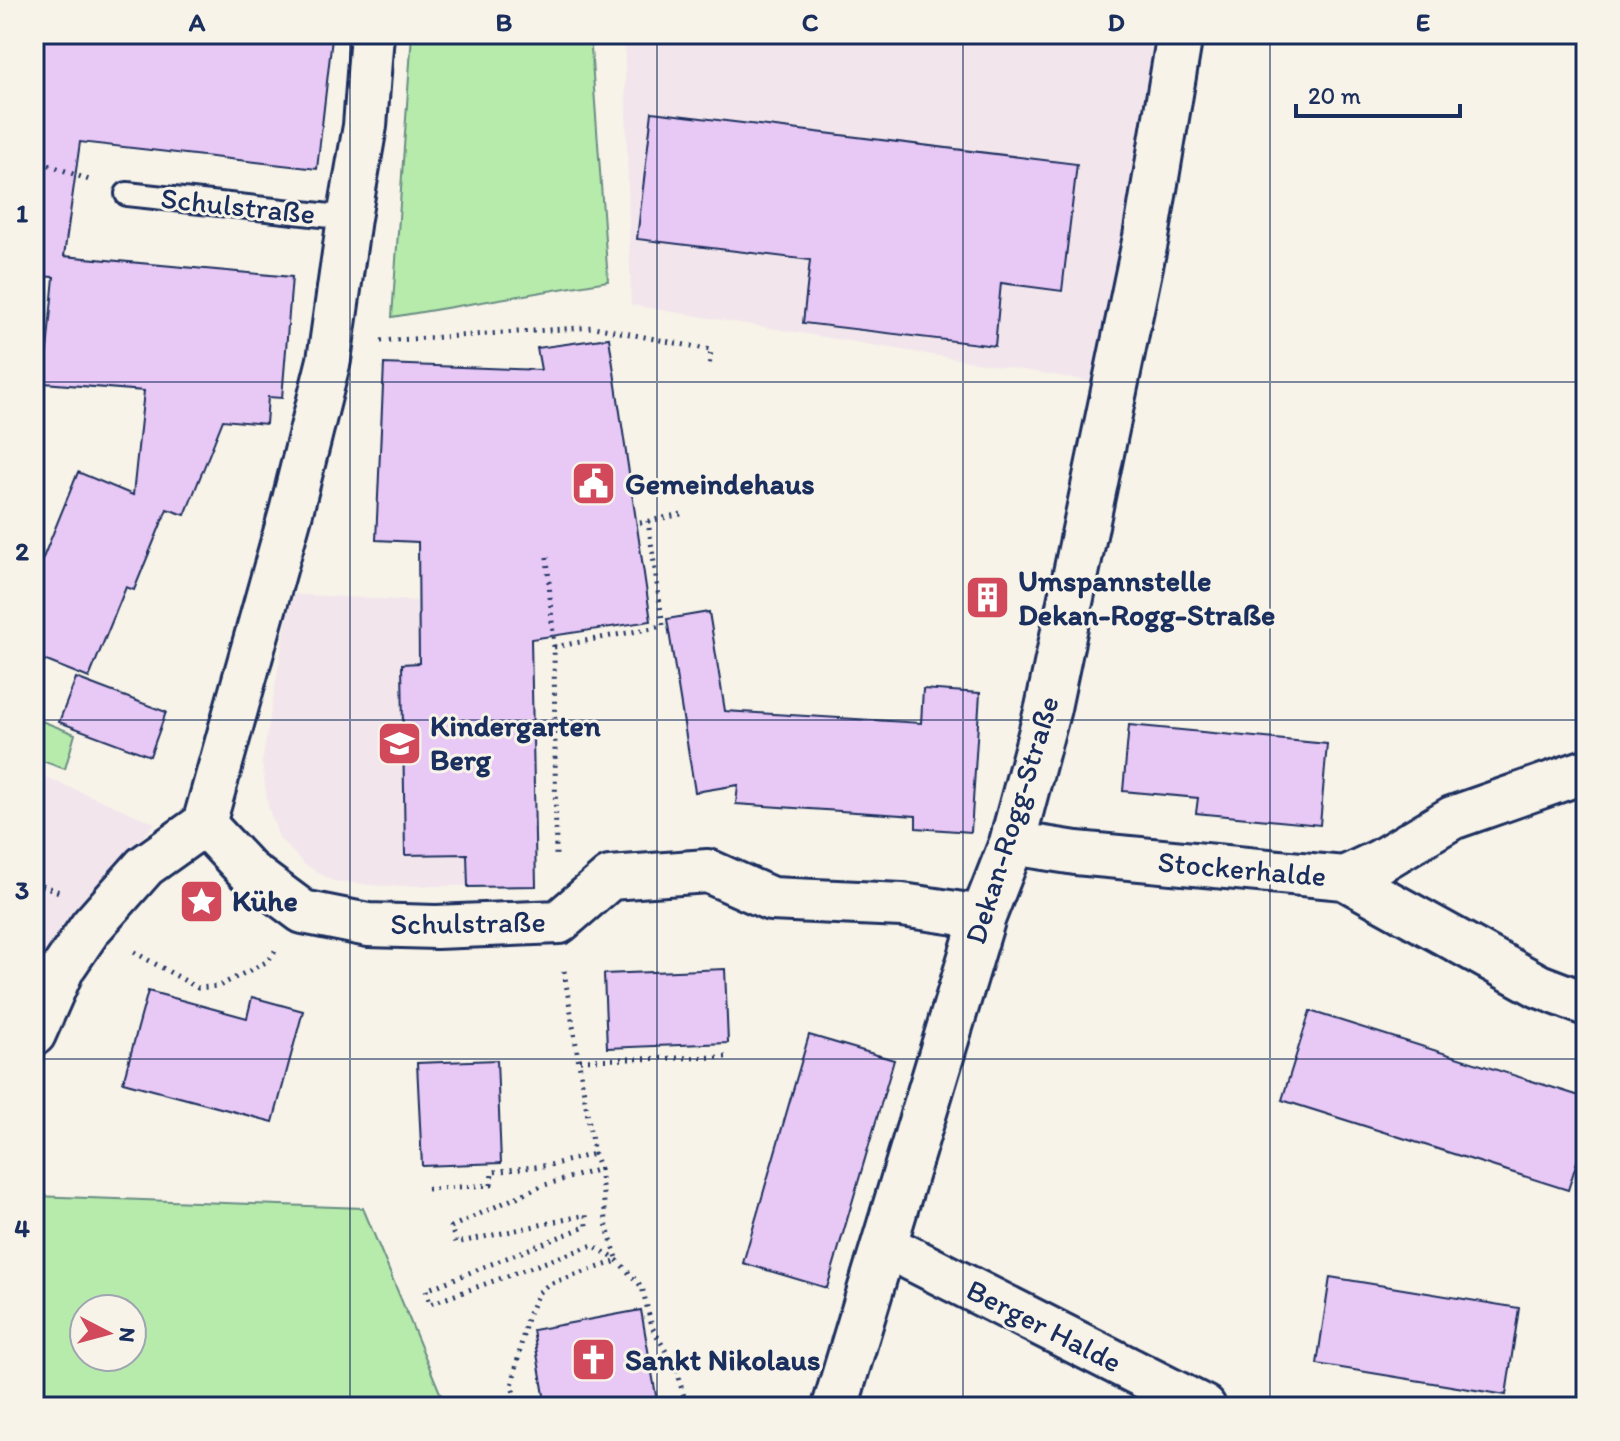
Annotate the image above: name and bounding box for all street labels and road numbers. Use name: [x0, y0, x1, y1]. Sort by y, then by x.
street label: Schulstraße: [159, 179, 317, 232]
street label: Dekan-Rogg-Straße: [956, 691, 1067, 948]
street label: Stockerhalde: [1156, 843, 1328, 894]
street label: Schulstraße: [390, 903, 546, 942]
street label: Berger Halde: [961, 1271, 1128, 1380]

